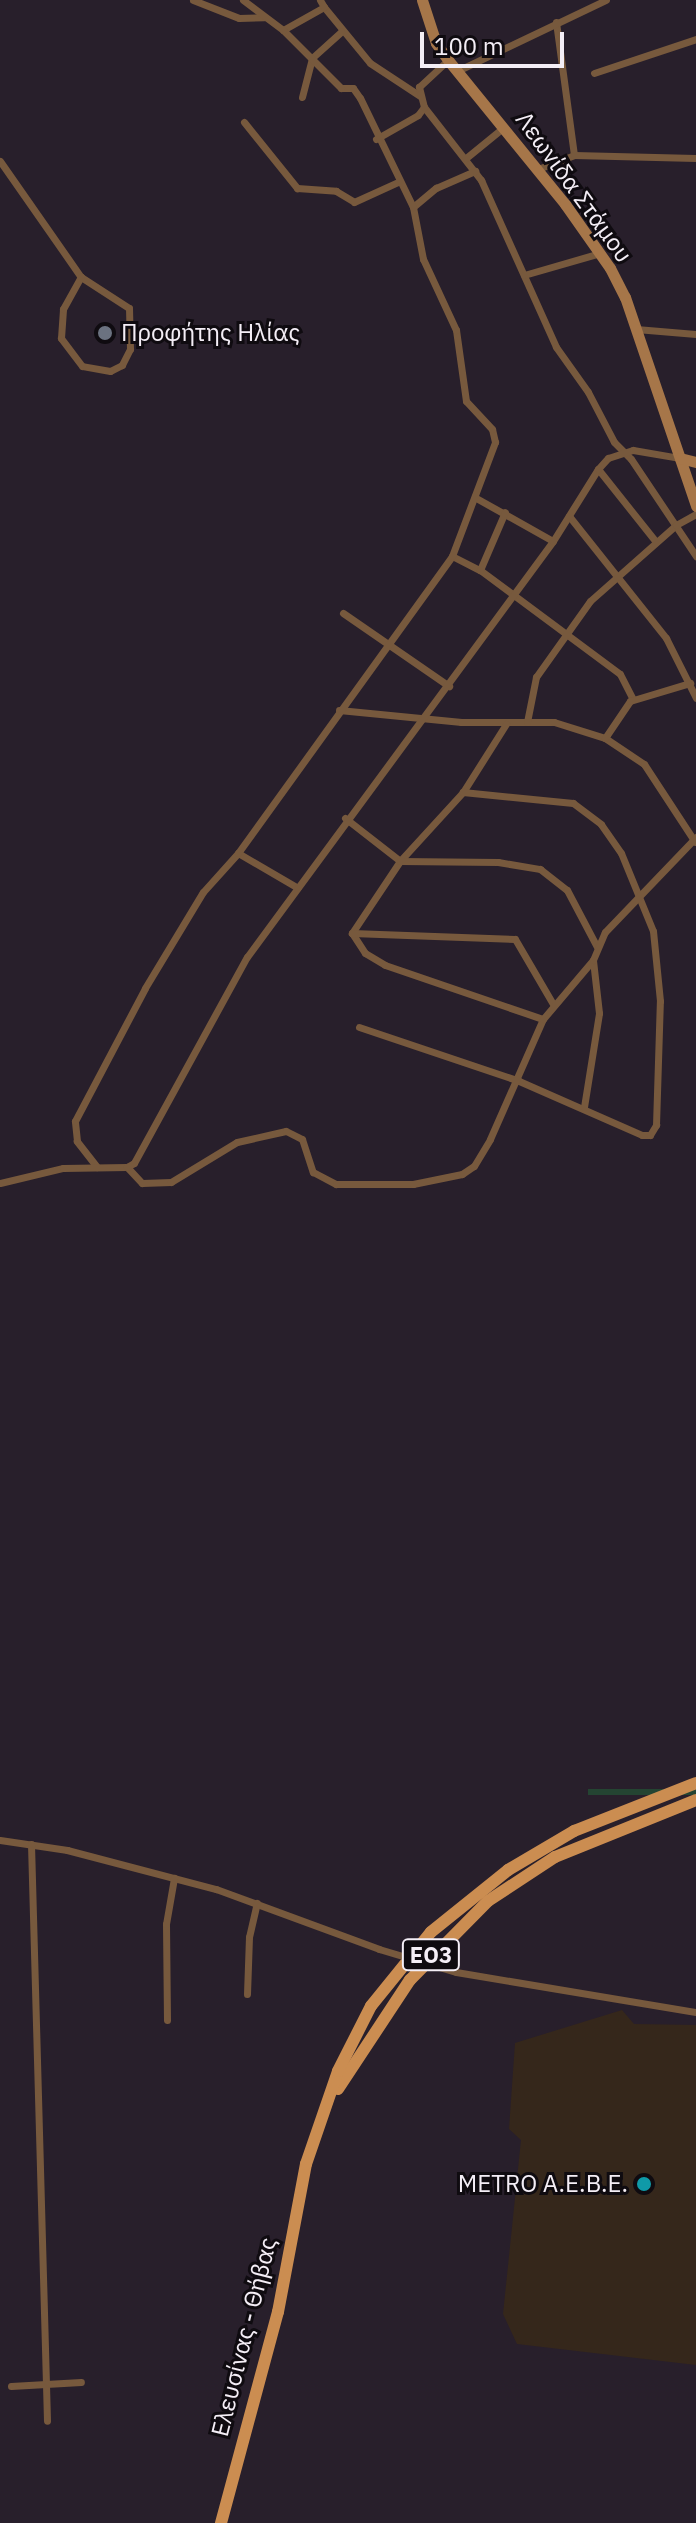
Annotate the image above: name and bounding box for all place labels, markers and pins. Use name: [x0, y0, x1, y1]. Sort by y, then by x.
place label: Προφήτης Ηλίας: [121, 319, 300, 347]
marker: Προφήτης Ηλίας: [96, 324, 114, 342]
place label: METRO Α.Ε.Β.Ε.: [458, 2170, 628, 2198]
marker: METRO Α.Ε.Β.Ε.: [635, 2175, 653, 2193]

